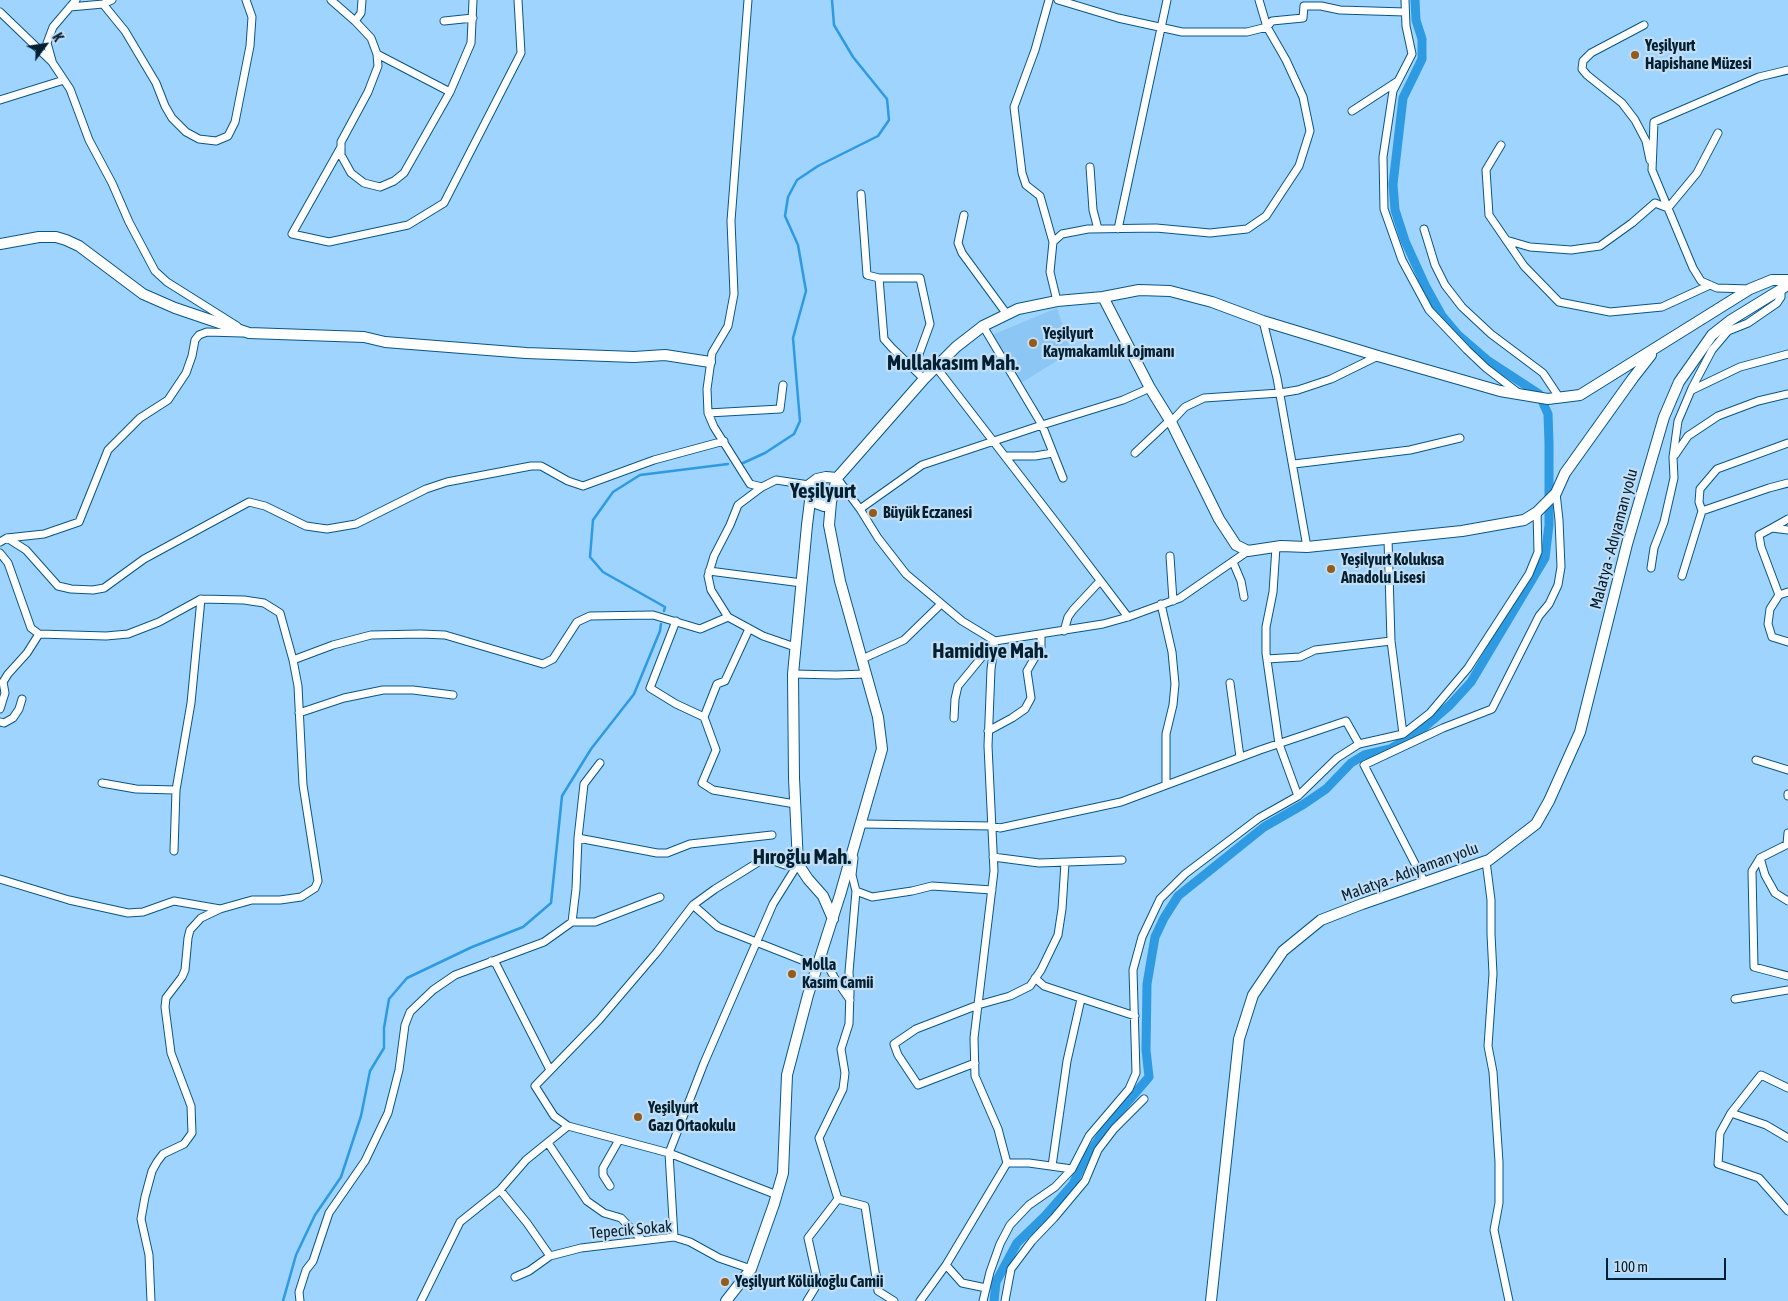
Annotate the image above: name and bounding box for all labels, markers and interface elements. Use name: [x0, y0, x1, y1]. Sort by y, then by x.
north arrow: [20, 20, 70, 70]
text: K: [49, 30, 66, 44]
place label: Yeşilyurt Hapishane Müzesi: [1645, 36, 1752, 74]
marker: Yeşilyurt Hapishane Müzesi: [1629, 49, 1641, 61]
place label: Yeşilyurt Kaymakamlık Lojmanı: [1043, 324, 1174, 362]
marker: Yeşilyurt Kaymakamlık Lojmanı: [1027, 337, 1039, 349]
district label: Mullakasım Mah.: [887, 350, 1019, 376]
street label: Malatya - Adıyaman yolu: [1586, 467, 1642, 611]
district label: Yeşilyurt: [790, 478, 856, 504]
place label: Büyük Eczanesi: [883, 503, 972, 523]
marker: Büyük Eczanesi: [867, 507, 879, 519]
place label: Yeşilyurt Kolukısa Anadolu Lisesi: [1341, 550, 1444, 588]
marker: Yeşilyurt Kolukısa Anadolu Lisesi: [1325, 563, 1337, 575]
district label: Hamidiye Mah.: [932, 638, 1048, 664]
street label: Malatya - Adıyaman yolu: [1339, 838, 1481, 906]
district label: Hıroğlu Mah.: [753, 844, 851, 870]
place label: Molla Kasım Camii: [802, 955, 874, 993]
marker: Molla Kasım Camii: [786, 968, 798, 980]
place label: Yeşilyurt Gazı Ortaokulu: [648, 1098, 736, 1136]
marker: Yeşilyurt Gazı Ortaokulu: [632, 1111, 644, 1123]
street label: Tepecik Sokak: [589, 1217, 673, 1243]
scale bar: [1608, 1248, 1728, 1280]
text: 100 m: [1614, 1258, 1648, 1275]
place label: Yeşilyurt Kölükoğlu Camii: [735, 1272, 883, 1292]
marker: Yeşilyurt Kölükoğlu Camii: [719, 1276, 731, 1288]

